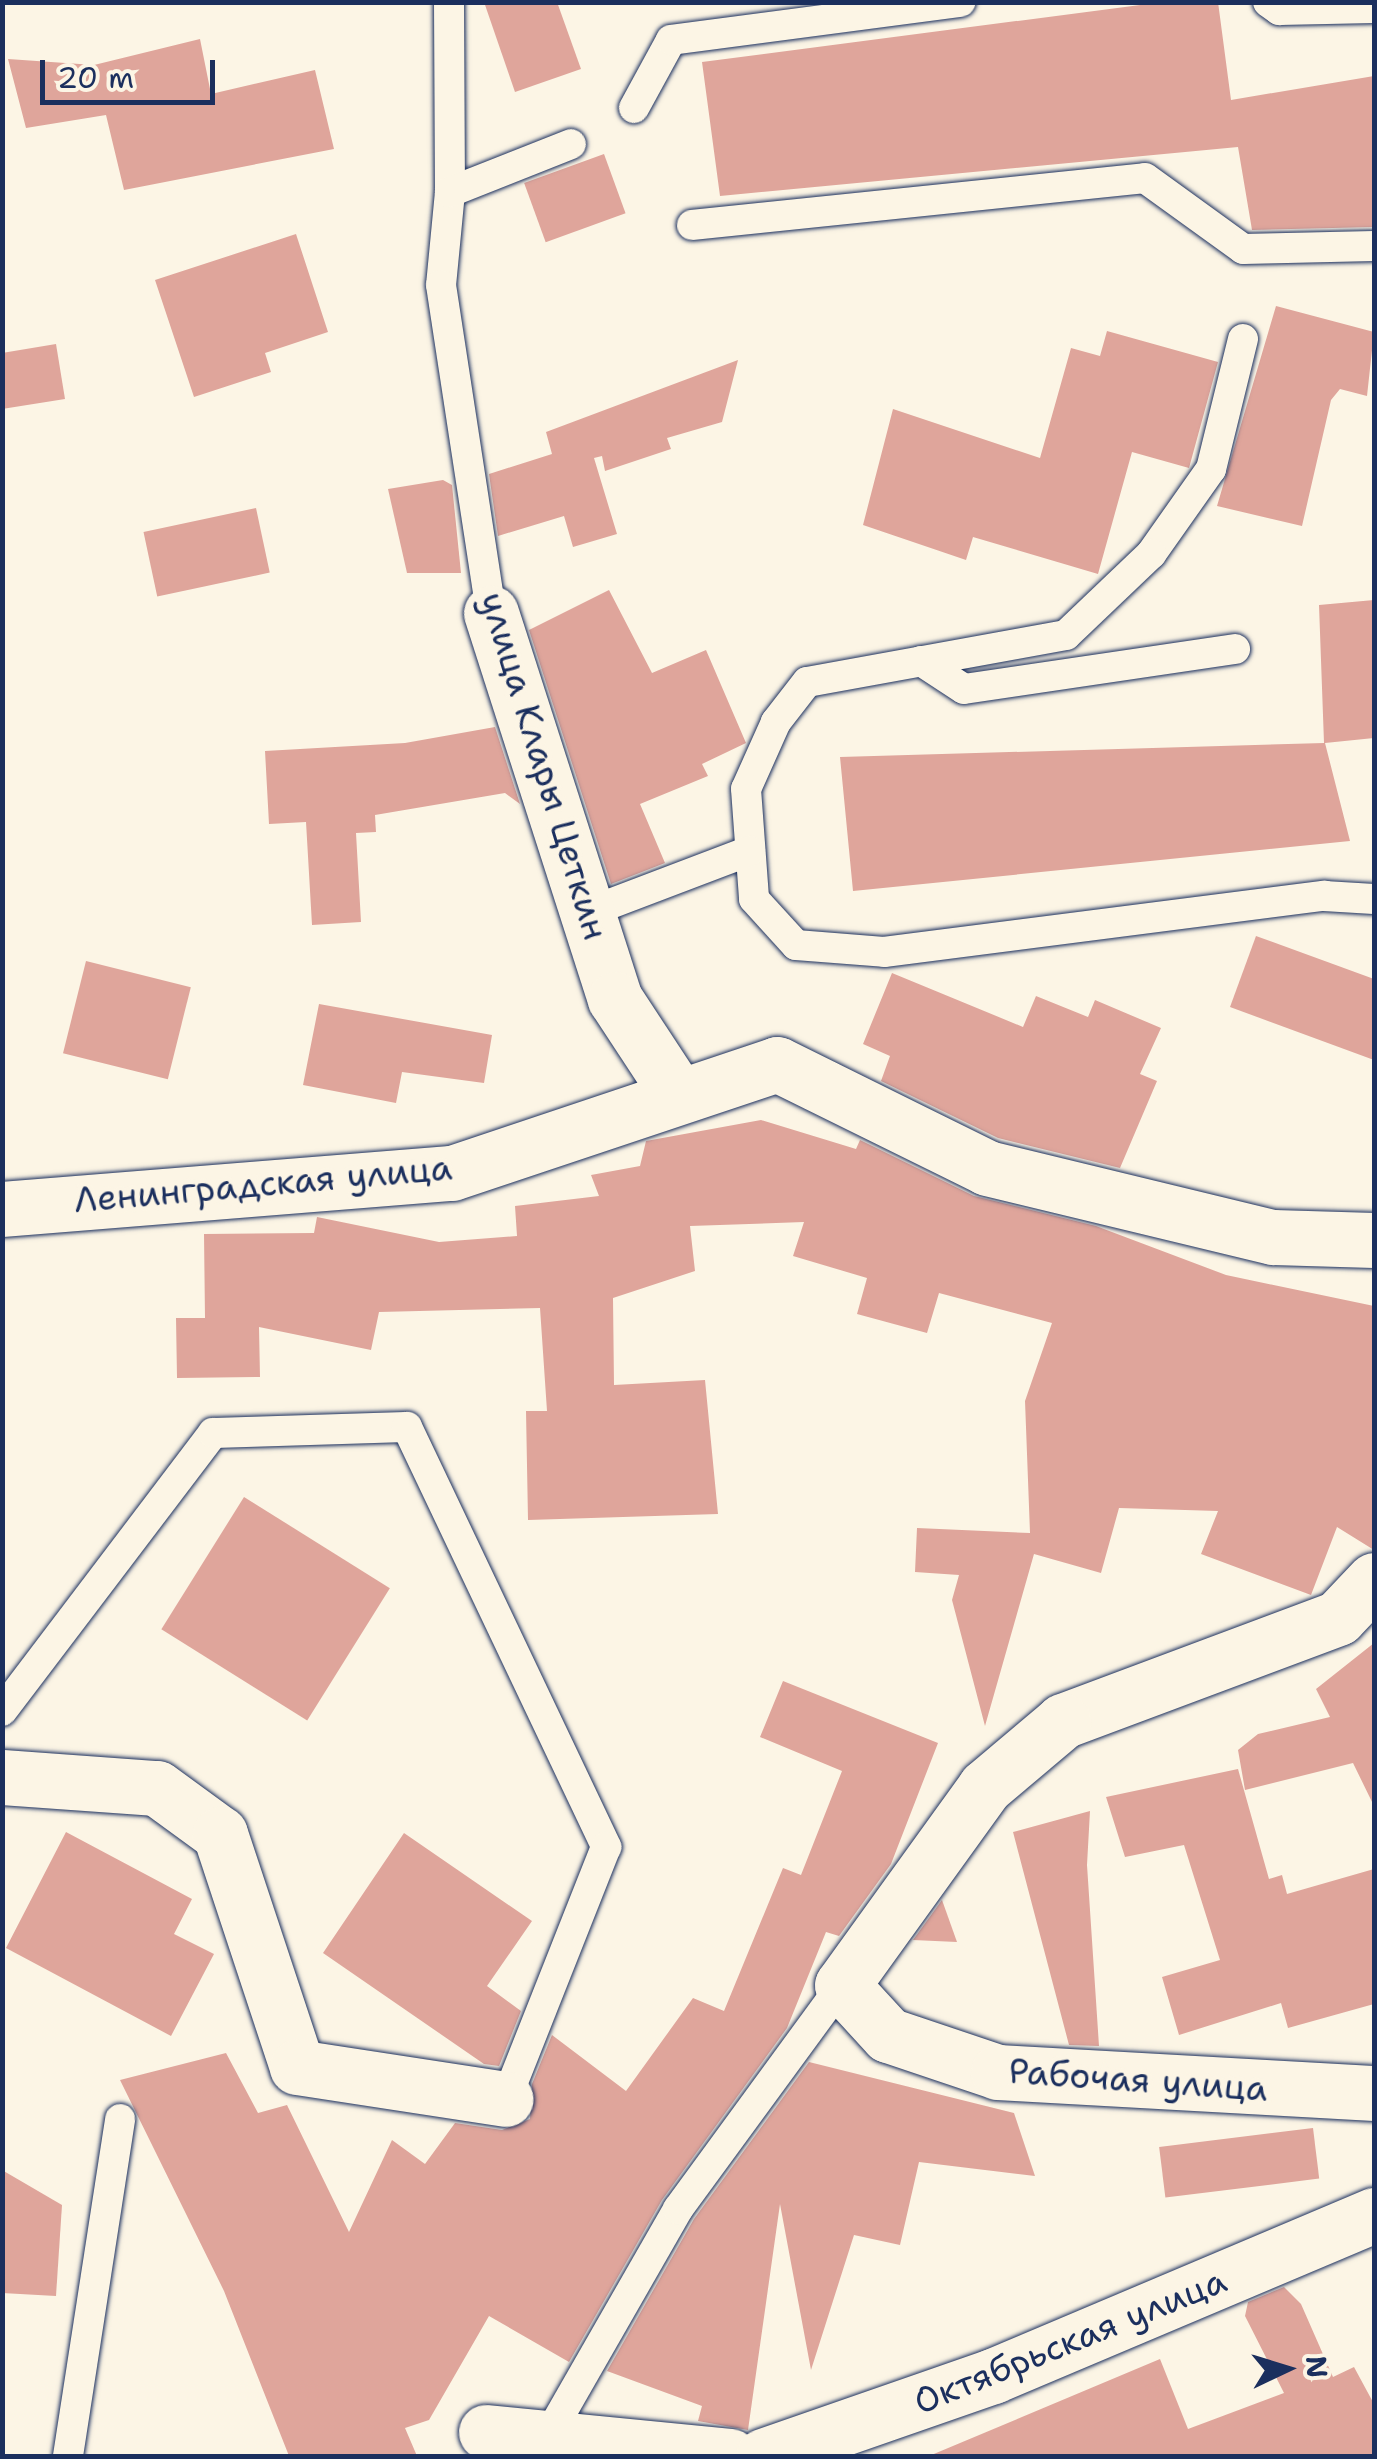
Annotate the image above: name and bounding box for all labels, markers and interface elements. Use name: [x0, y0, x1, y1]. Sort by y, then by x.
scale bar: [45, 40, 220, 102]
text: 20 m: [57, 57, 134, 98]
street label: улица Клары Цеткин: [471, 587, 617, 945]
street label: Ленинградская улица: [72, 1147, 454, 1221]
street label: Рабочая улица: [1007, 2050, 1269, 2110]
street label: Октябрьская улица: [908, 2259, 1232, 2423]
north arrow: [1237, 2319, 1337, 2419]
text: N: [1297, 2355, 1337, 2379]

